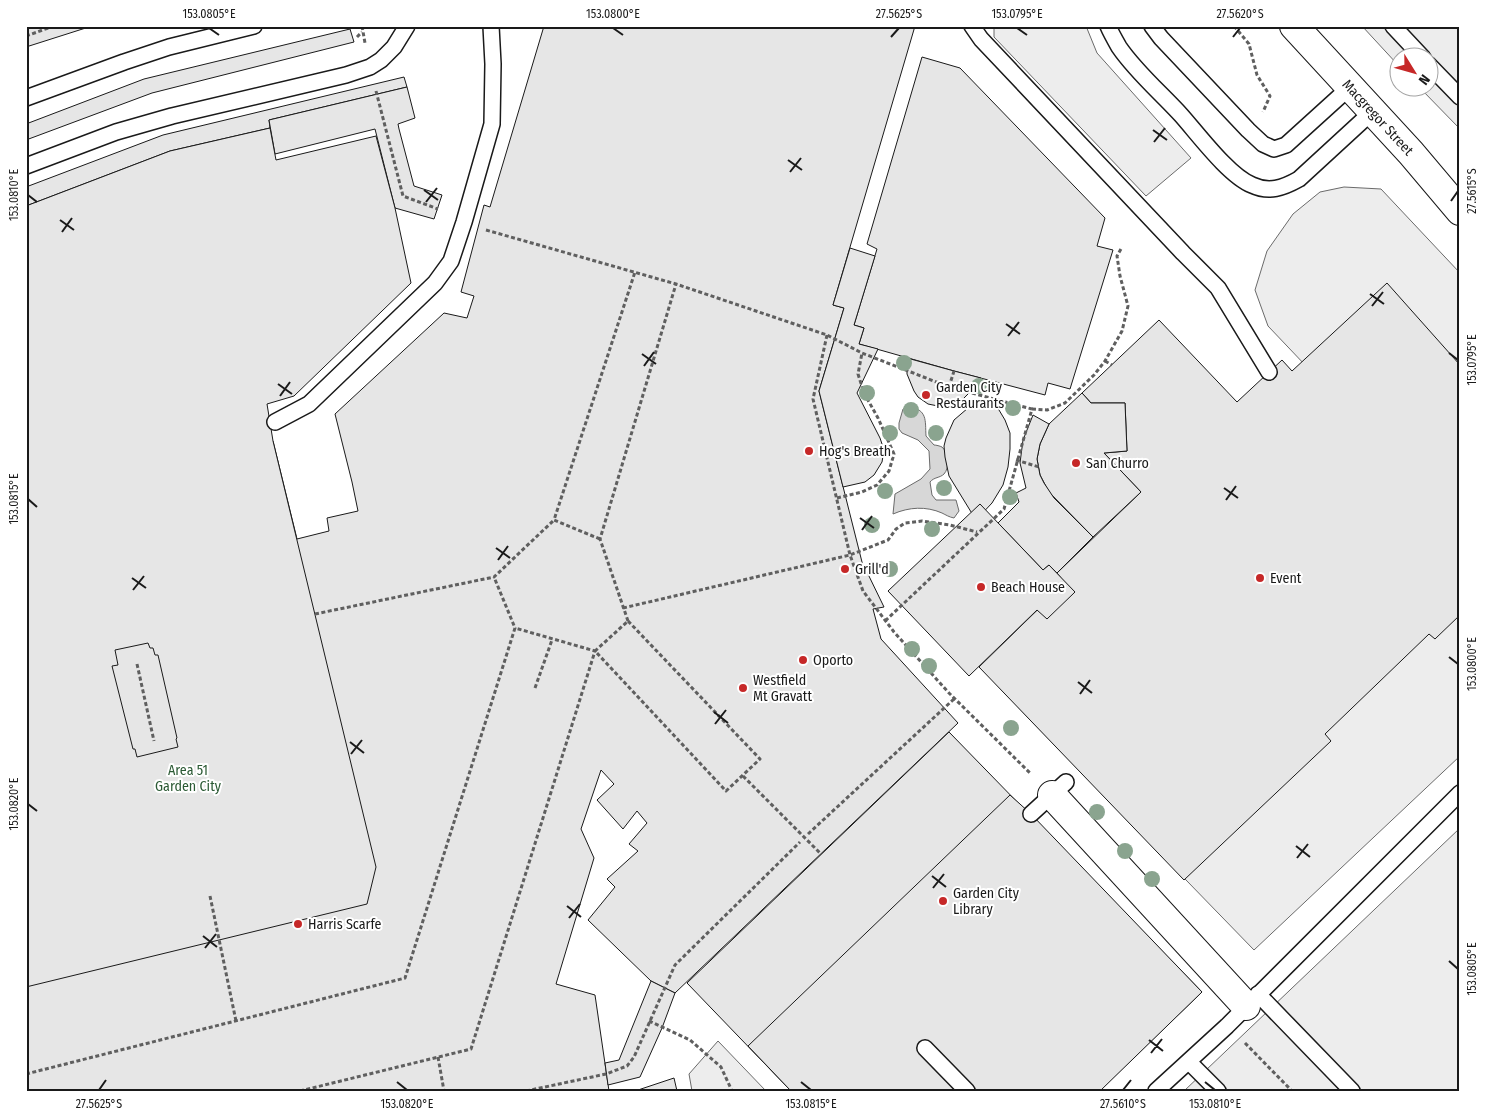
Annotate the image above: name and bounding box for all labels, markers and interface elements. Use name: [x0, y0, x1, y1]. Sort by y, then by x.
text: 153.0805°E: [182, 7, 236, 21]
text: 153.0800°E: [586, 7, 640, 21]
text: 27.5625°S: [876, 7, 922, 21]
text: 153.0795°E: [991, 7, 1043, 21]
text: 27.5620°S: [1216, 7, 1264, 21]
north arrow: [1388, 48, 1438, 98]
text: N: [1415, 71, 1433, 88]
street label: Macgregor Street: [1339, 76, 1417, 159]
text: 27.5615°S: [1465, 168, 1479, 214]
text: 153.0810°E: [7, 169, 21, 221]
text: 153.0795°E: [1465, 334, 1479, 386]
place label: Garden City Restaurants: [936, 379, 1004, 412]
marker: Garden City Restaurants: [920, 389, 932, 401]
place label: Hog's Breath: [819, 443, 891, 460]
marker: Hog's Breath: [803, 445, 815, 457]
place label: San Churro: [1086, 455, 1149, 472]
marker: San Churro: [1070, 457, 1082, 469]
text: 153.0815°E: [7, 473, 21, 525]
place label: Grill'd: [855, 561, 889, 578]
marker: Grill'd: [839, 563, 851, 575]
place label: Event: [1270, 570, 1302, 587]
marker: Event: [1254, 572, 1266, 584]
place label: Beach House: [991, 579, 1065, 596]
marker: Beach House: [975, 581, 987, 593]
text: 153.0800°E: [1465, 637, 1479, 691]
place label: Oporto: [813, 652, 853, 669]
marker: Oporto: [797, 654, 809, 666]
place label: Westfield Mt Gravatt: [753, 672, 812, 705]
marker: Westfield Mt Gravatt: [737, 682, 749, 694]
park label: Area 51 Garden City: [155, 762, 222, 795]
text: 153.0820°E: [7, 777, 21, 830]
place label: Garden City Library: [953, 885, 1020, 918]
marker: Garden City Library: [937, 895, 949, 907]
place label: Harris Scarfe: [308, 916, 382, 933]
marker: Harris Scarfe: [292, 918, 304, 930]
text: 153.0805°E: [1465, 942, 1479, 996]
text: 27.5625°S: [76, 1097, 122, 1111]
text: 153.0820°E: [381, 1097, 434, 1111]
text: 153.0815°E: [785, 1097, 837, 1111]
text: 27.5610°S: [1100, 1097, 1146, 1111]
text: 153.0810°E: [1189, 1097, 1241, 1111]

